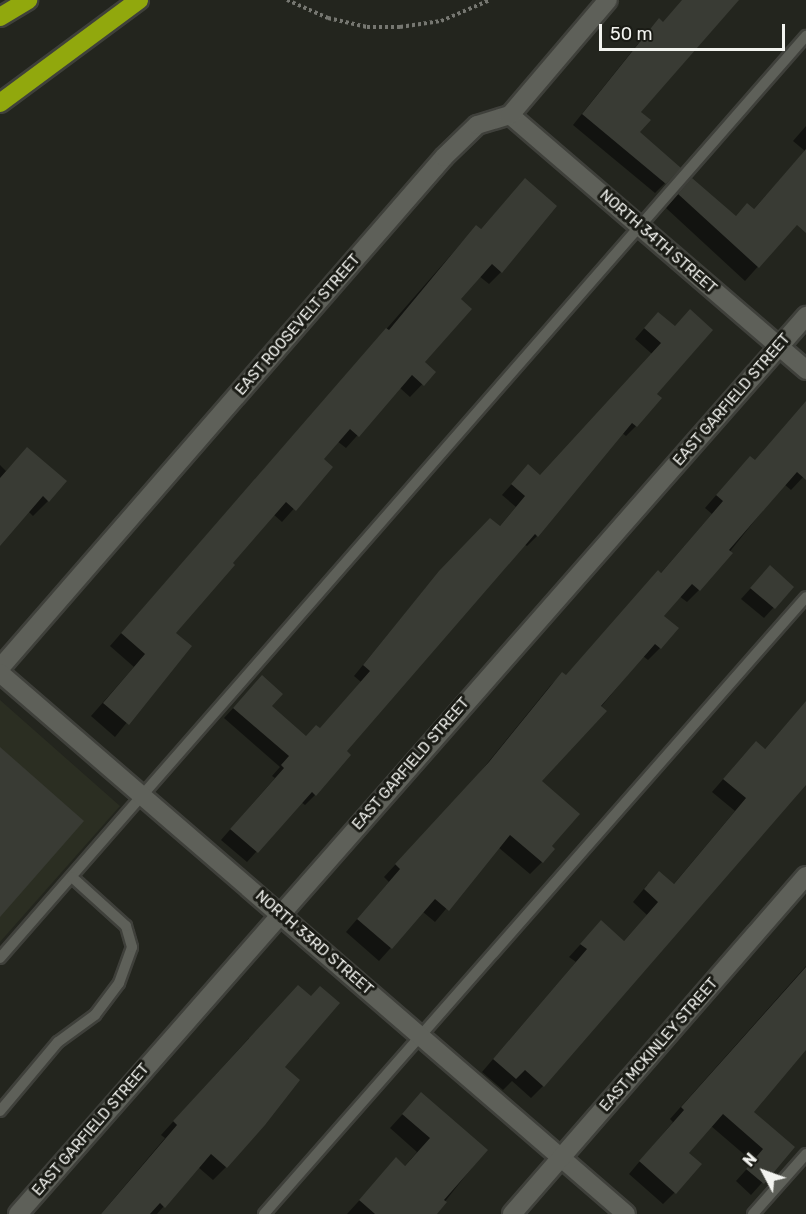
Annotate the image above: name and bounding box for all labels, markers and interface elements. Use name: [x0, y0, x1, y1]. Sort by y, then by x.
scale bar: [602, 12, 788, 50]
text: 50 m: [610, 23, 653, 45]
street label: NORTH 34TH STREET: [596, 186, 720, 298]
street label: EAST ROOSEVELT STREET: [232, 251, 364, 399]
street label: EAST GARFIELD STREET: [670, 330, 794, 470]
street label: EAST GARFIELD STREET: [349, 694, 473, 834]
street label: NORTH 33RD STREET: [252, 887, 376, 999]
street label: EAST MCKINLEY STREET: [596, 974, 722, 1116]
street label: EAST GARFIELD STREET: [29, 1060, 153, 1200]
north arrow: [734, 1142, 794, 1202]
text: N: [739, 1149, 761, 1170]

